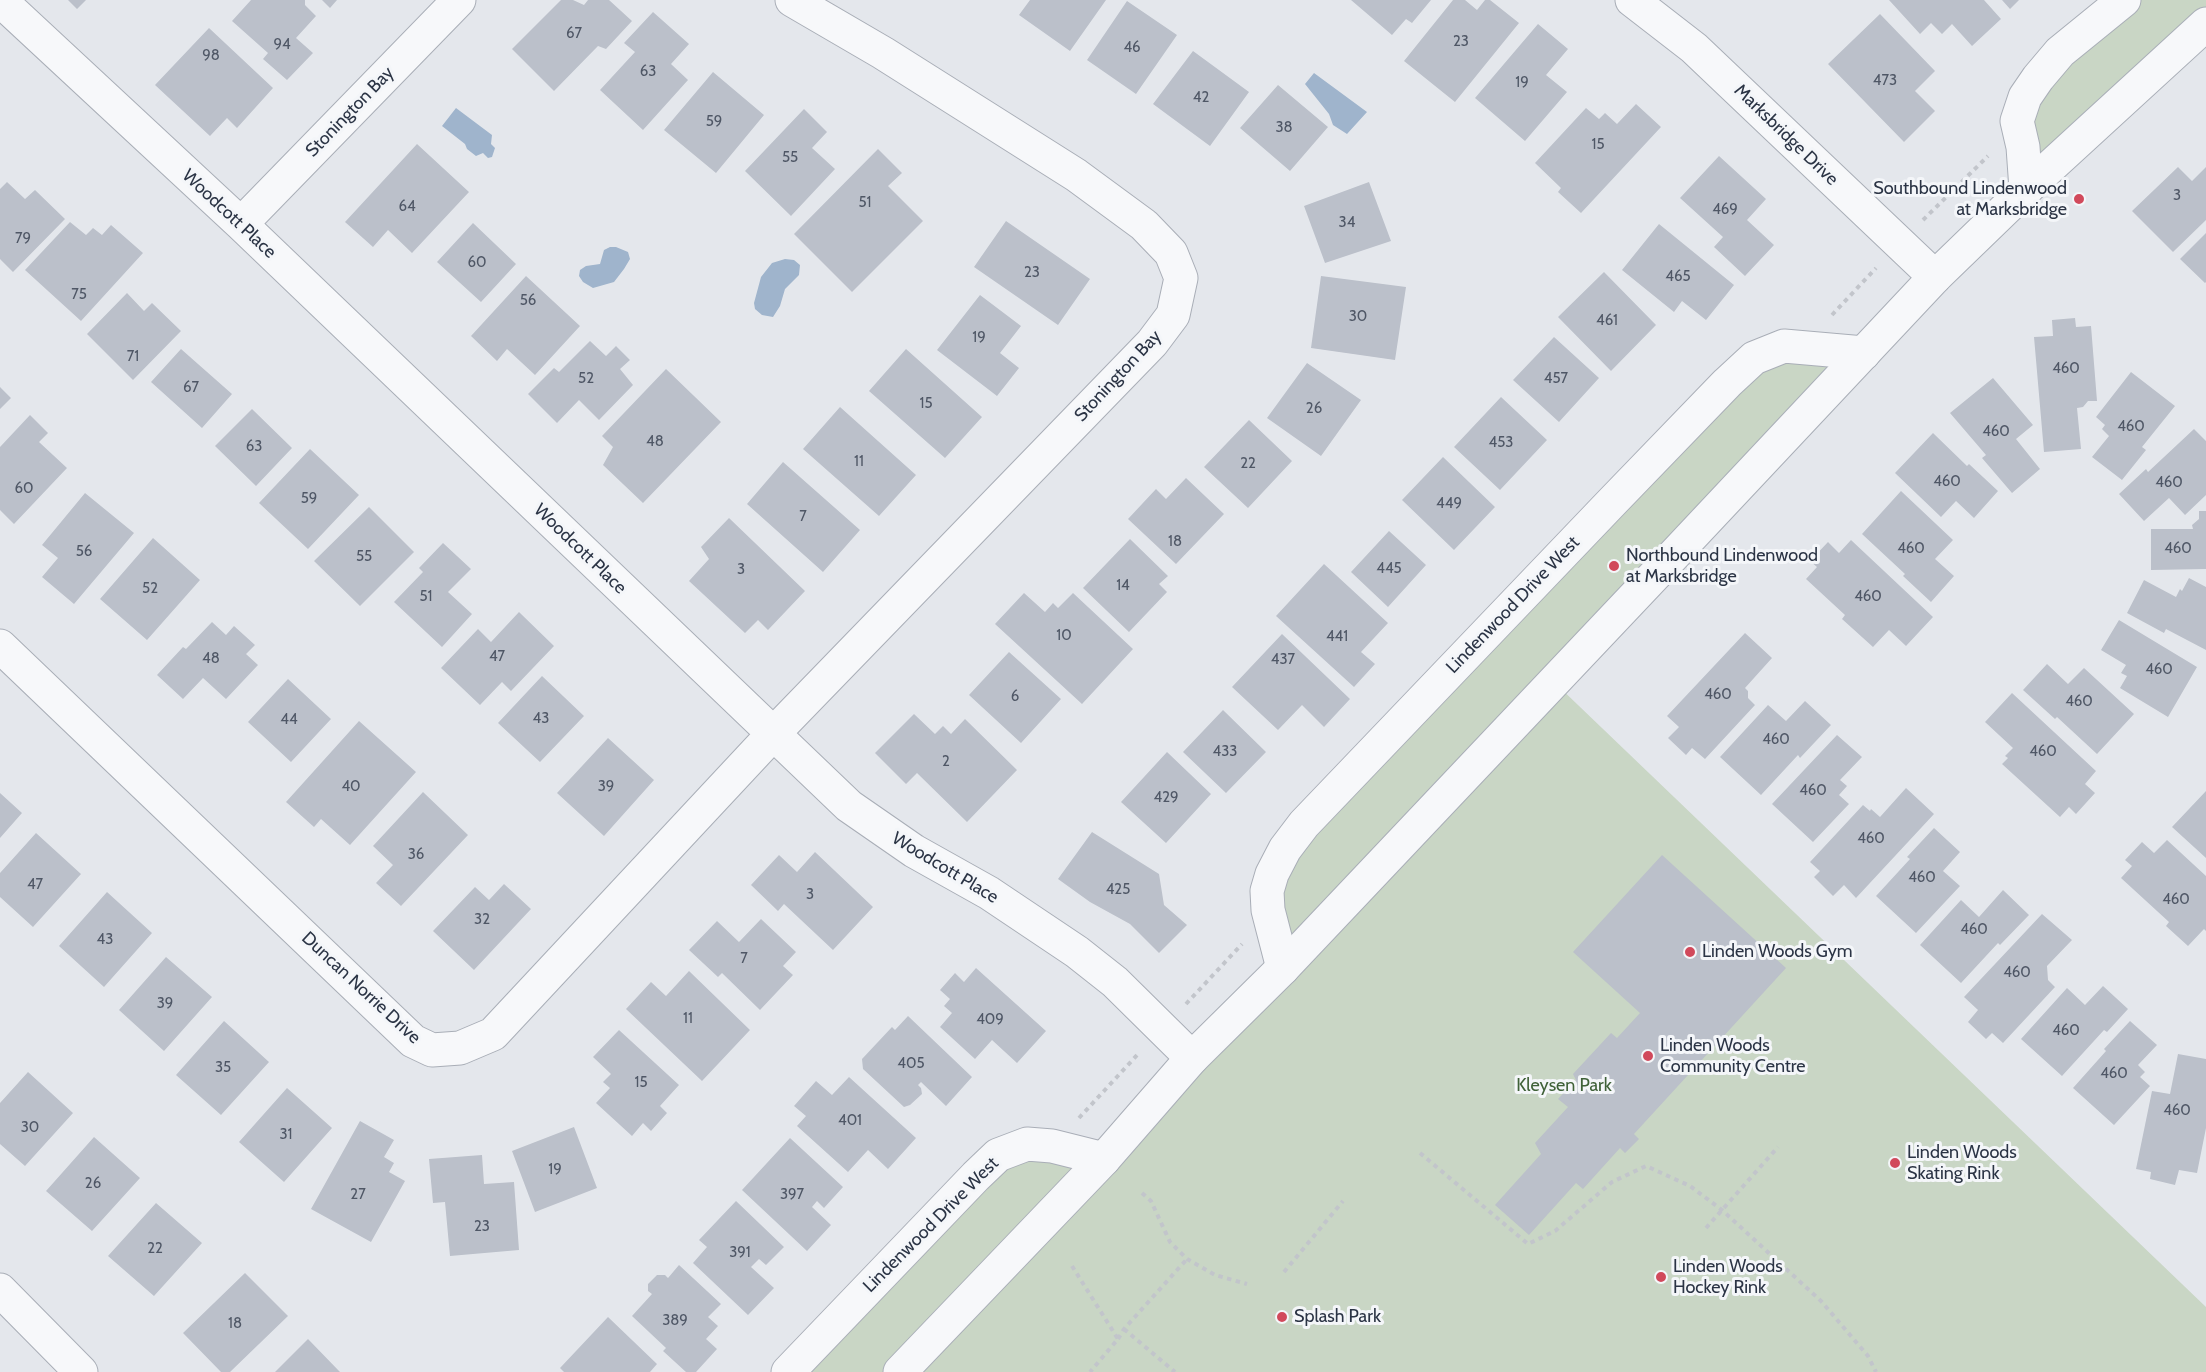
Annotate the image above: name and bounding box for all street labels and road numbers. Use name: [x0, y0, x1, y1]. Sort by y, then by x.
street label: Stonington Bay: [302, 62, 398, 162]
street label: Marksbridge Drive: [1729, 80, 1843, 190]
street label: Woodcott Place: [178, 165, 280, 263]
street label: Stonington Bay: [1070, 326, 1166, 426]
street label: Woodcott Place: [529, 499, 631, 599]
street label: Lindenwood Drive West: [1442, 532, 1584, 678]
street label: Woodcott Place: [888, 828, 1002, 908]
street label: Duncan Norrie Drive: [297, 927, 425, 1049]
street label: Lindenwood Drive West: [859, 1153, 1003, 1297]

